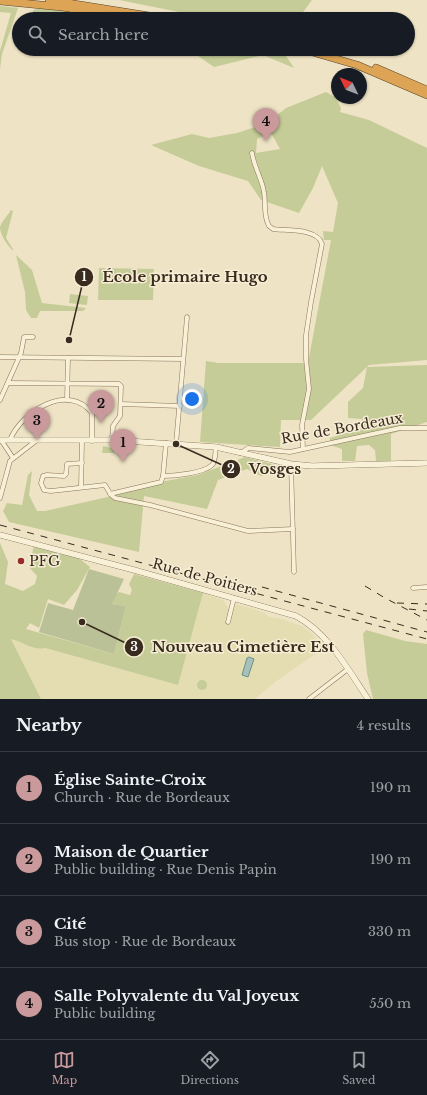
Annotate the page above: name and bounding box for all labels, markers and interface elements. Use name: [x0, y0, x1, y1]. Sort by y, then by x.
search box: [12, 12, 415, 56]
icon: search: [26, 23, 48, 45]
text: Search here: [58, 25, 149, 44]
north arrow: [331, 68, 367, 104]
pin: 4: [253, 108, 279, 141]
callout: École primaire Hugo: [74, 264, 276, 291]
text: École primaire Hugo: [102, 267, 268, 286]
text: 1: [81, 269, 87, 284]
your location: [182, 389, 202, 409]
pin: 2: [88, 390, 114, 423]
pin: 3: [24, 407, 50, 440]
street label: Rue de Bordeaux: [280, 408, 405, 448]
pin: 1: [110, 429, 136, 462]
callout: Vosges: [221, 455, 309, 482]
text: Vosges: [248, 459, 301, 478]
text: 2: [227, 461, 235, 476]
place label: PFG: [29, 552, 60, 570]
street label: Rue de Poitiers: [150, 554, 260, 600]
marker: PFG: [16, 556, 26, 566]
callout: Nouveau Cimetière Est: [124, 634, 342, 661]
text: Nouveau Cimetière Est: [152, 637, 335, 656]
text: 3: [130, 639, 138, 654]
text: Nearby: [16, 715, 82, 736]
text: 4 results: [357, 717, 411, 734]
text: Église Sainte-Croix: [54, 770, 206, 789]
text: 1: [26, 779, 32, 796]
text: 190 m: [370, 779, 411, 796]
text: Church · Rue de Bordeaux: [54, 789, 230, 806]
text: Maison de Quartier: [54, 842, 209, 861]
text: 2: [25, 851, 33, 868]
text: 190 m: [370, 851, 411, 868]
text: Public building · Rue Denis Papin: [54, 861, 277, 878]
text: Cité: [54, 914, 86, 933]
text: 3: [25, 923, 33, 940]
text: 330 m: [368, 923, 411, 940]
text: Bus stop · Rue de Bordeaux: [54, 933, 236, 950]
text: Salle Polyvalente du Val Joyeux: [54, 986, 299, 1005]
text: 4: [25, 995, 33, 1012]
text: 550 m: [369, 995, 411, 1012]
text: Public building: [54, 1005, 155, 1022]
tab: Map: [52, 1049, 77, 1087]
tab: Directions: [180, 1049, 239, 1087]
tab: Saved: [342, 1049, 375, 1087]

